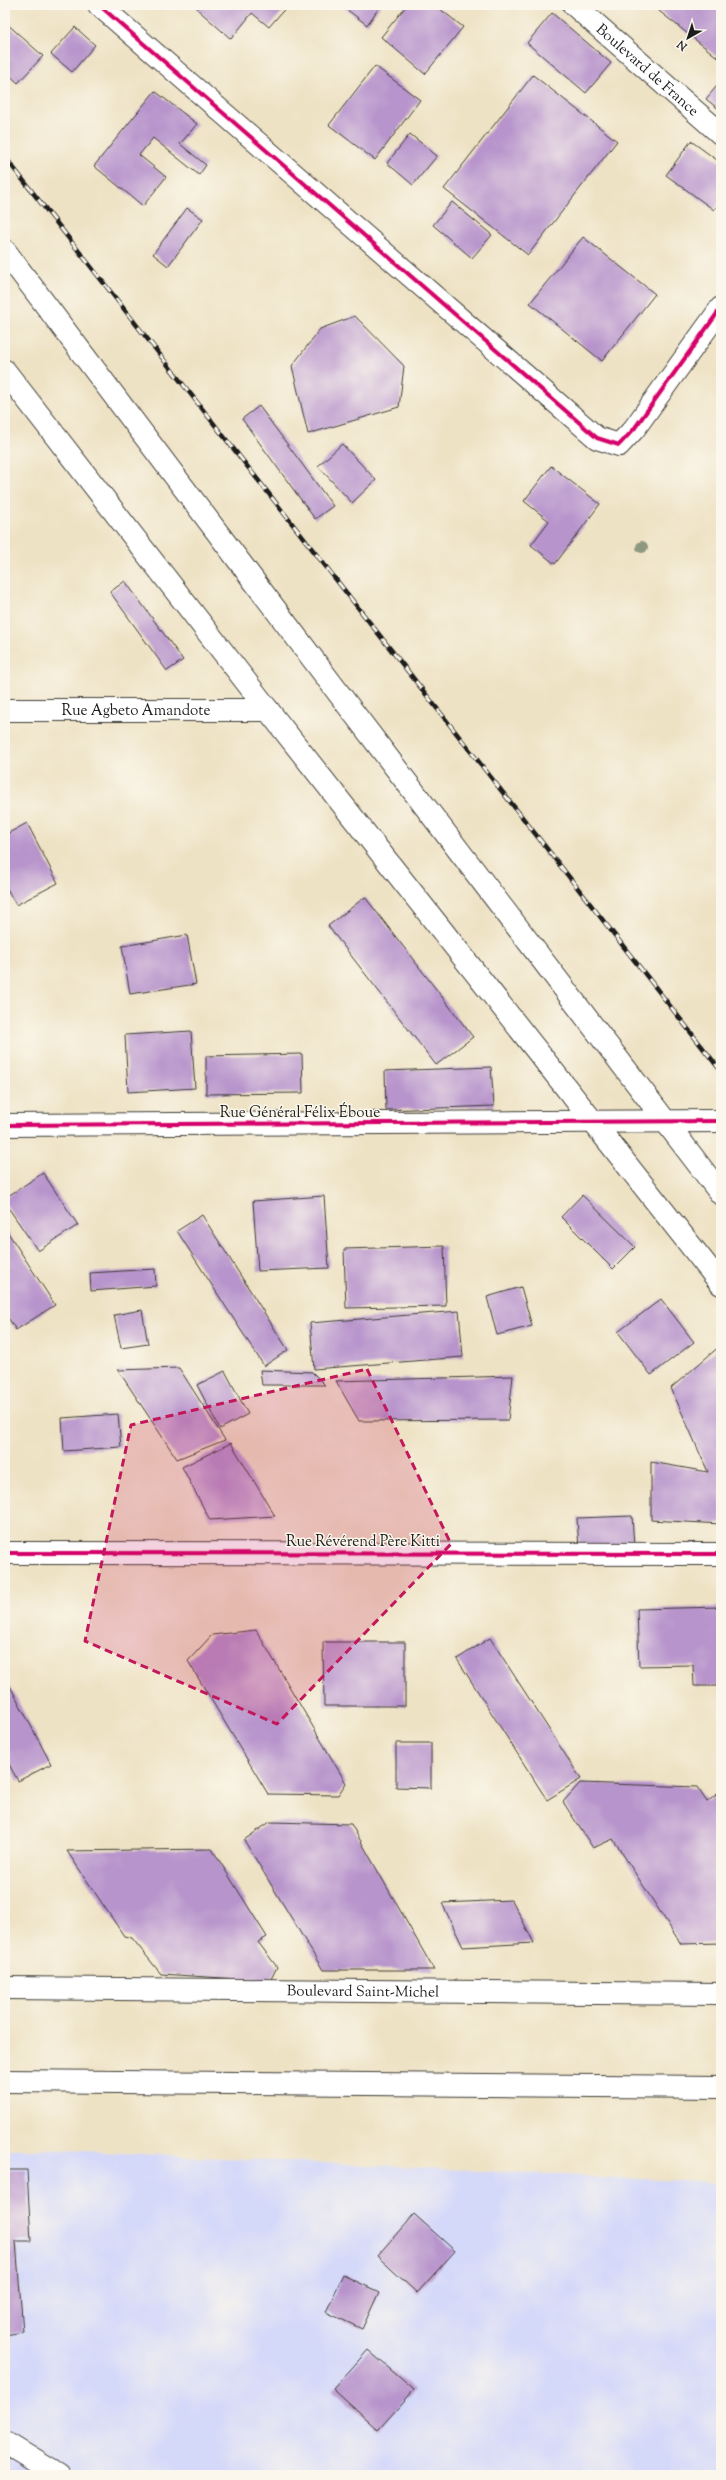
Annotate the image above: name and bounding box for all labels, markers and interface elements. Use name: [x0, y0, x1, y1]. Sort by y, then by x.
north arrow: [668, 18, 708, 58]
street label: Boulevard de France: [591, 20, 703, 122]
text: N: [674, 36, 692, 55]
street label: Rue Agbeto Amandote: [62, 701, 210, 722]
street label: Rue Général Félix Éboue: [220, 1102, 380, 1124]
street label: Rue Révérend Père Kitti: [286, 1532, 440, 1553]
street label: Boulevard Saint-Michel: [287, 1981, 439, 2004]

